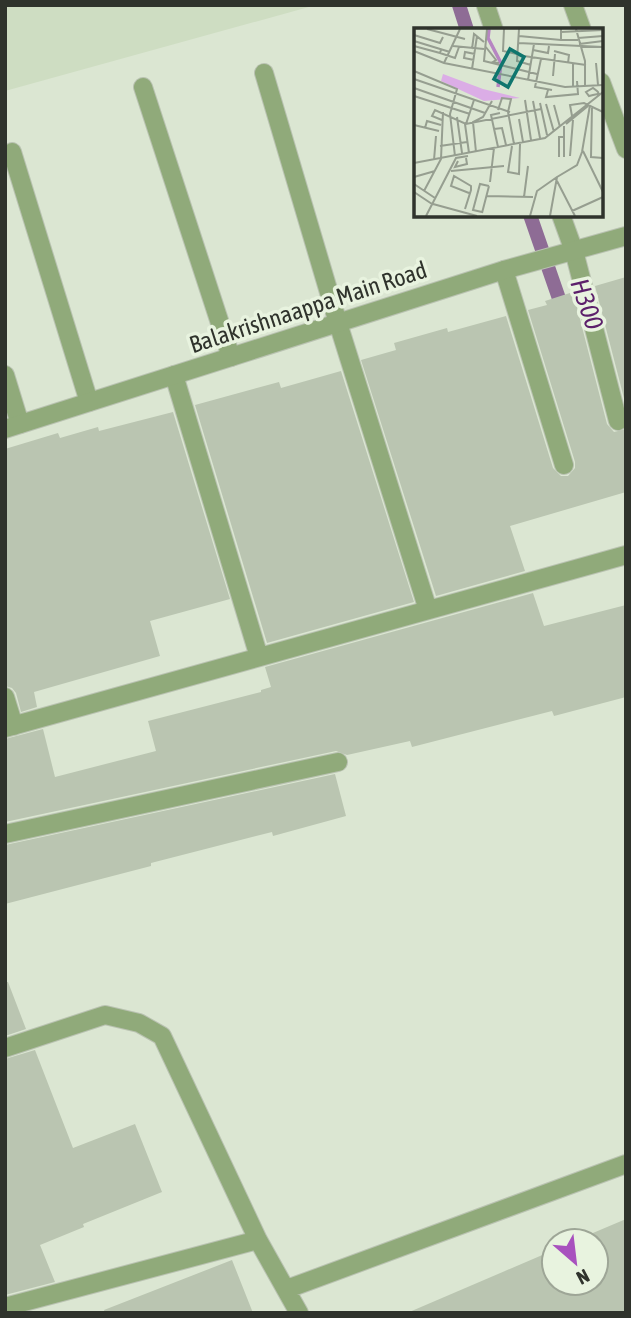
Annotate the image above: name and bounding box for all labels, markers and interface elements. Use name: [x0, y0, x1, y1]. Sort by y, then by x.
inset map: [414, 28, 603, 217]
street label: Balakrishnaappa Main Road: [186, 256, 430, 358]
water label: H300: [564, 275, 610, 333]
north arrow: [540, 1227, 610, 1297]
text: N: [573, 1265, 593, 1289]

